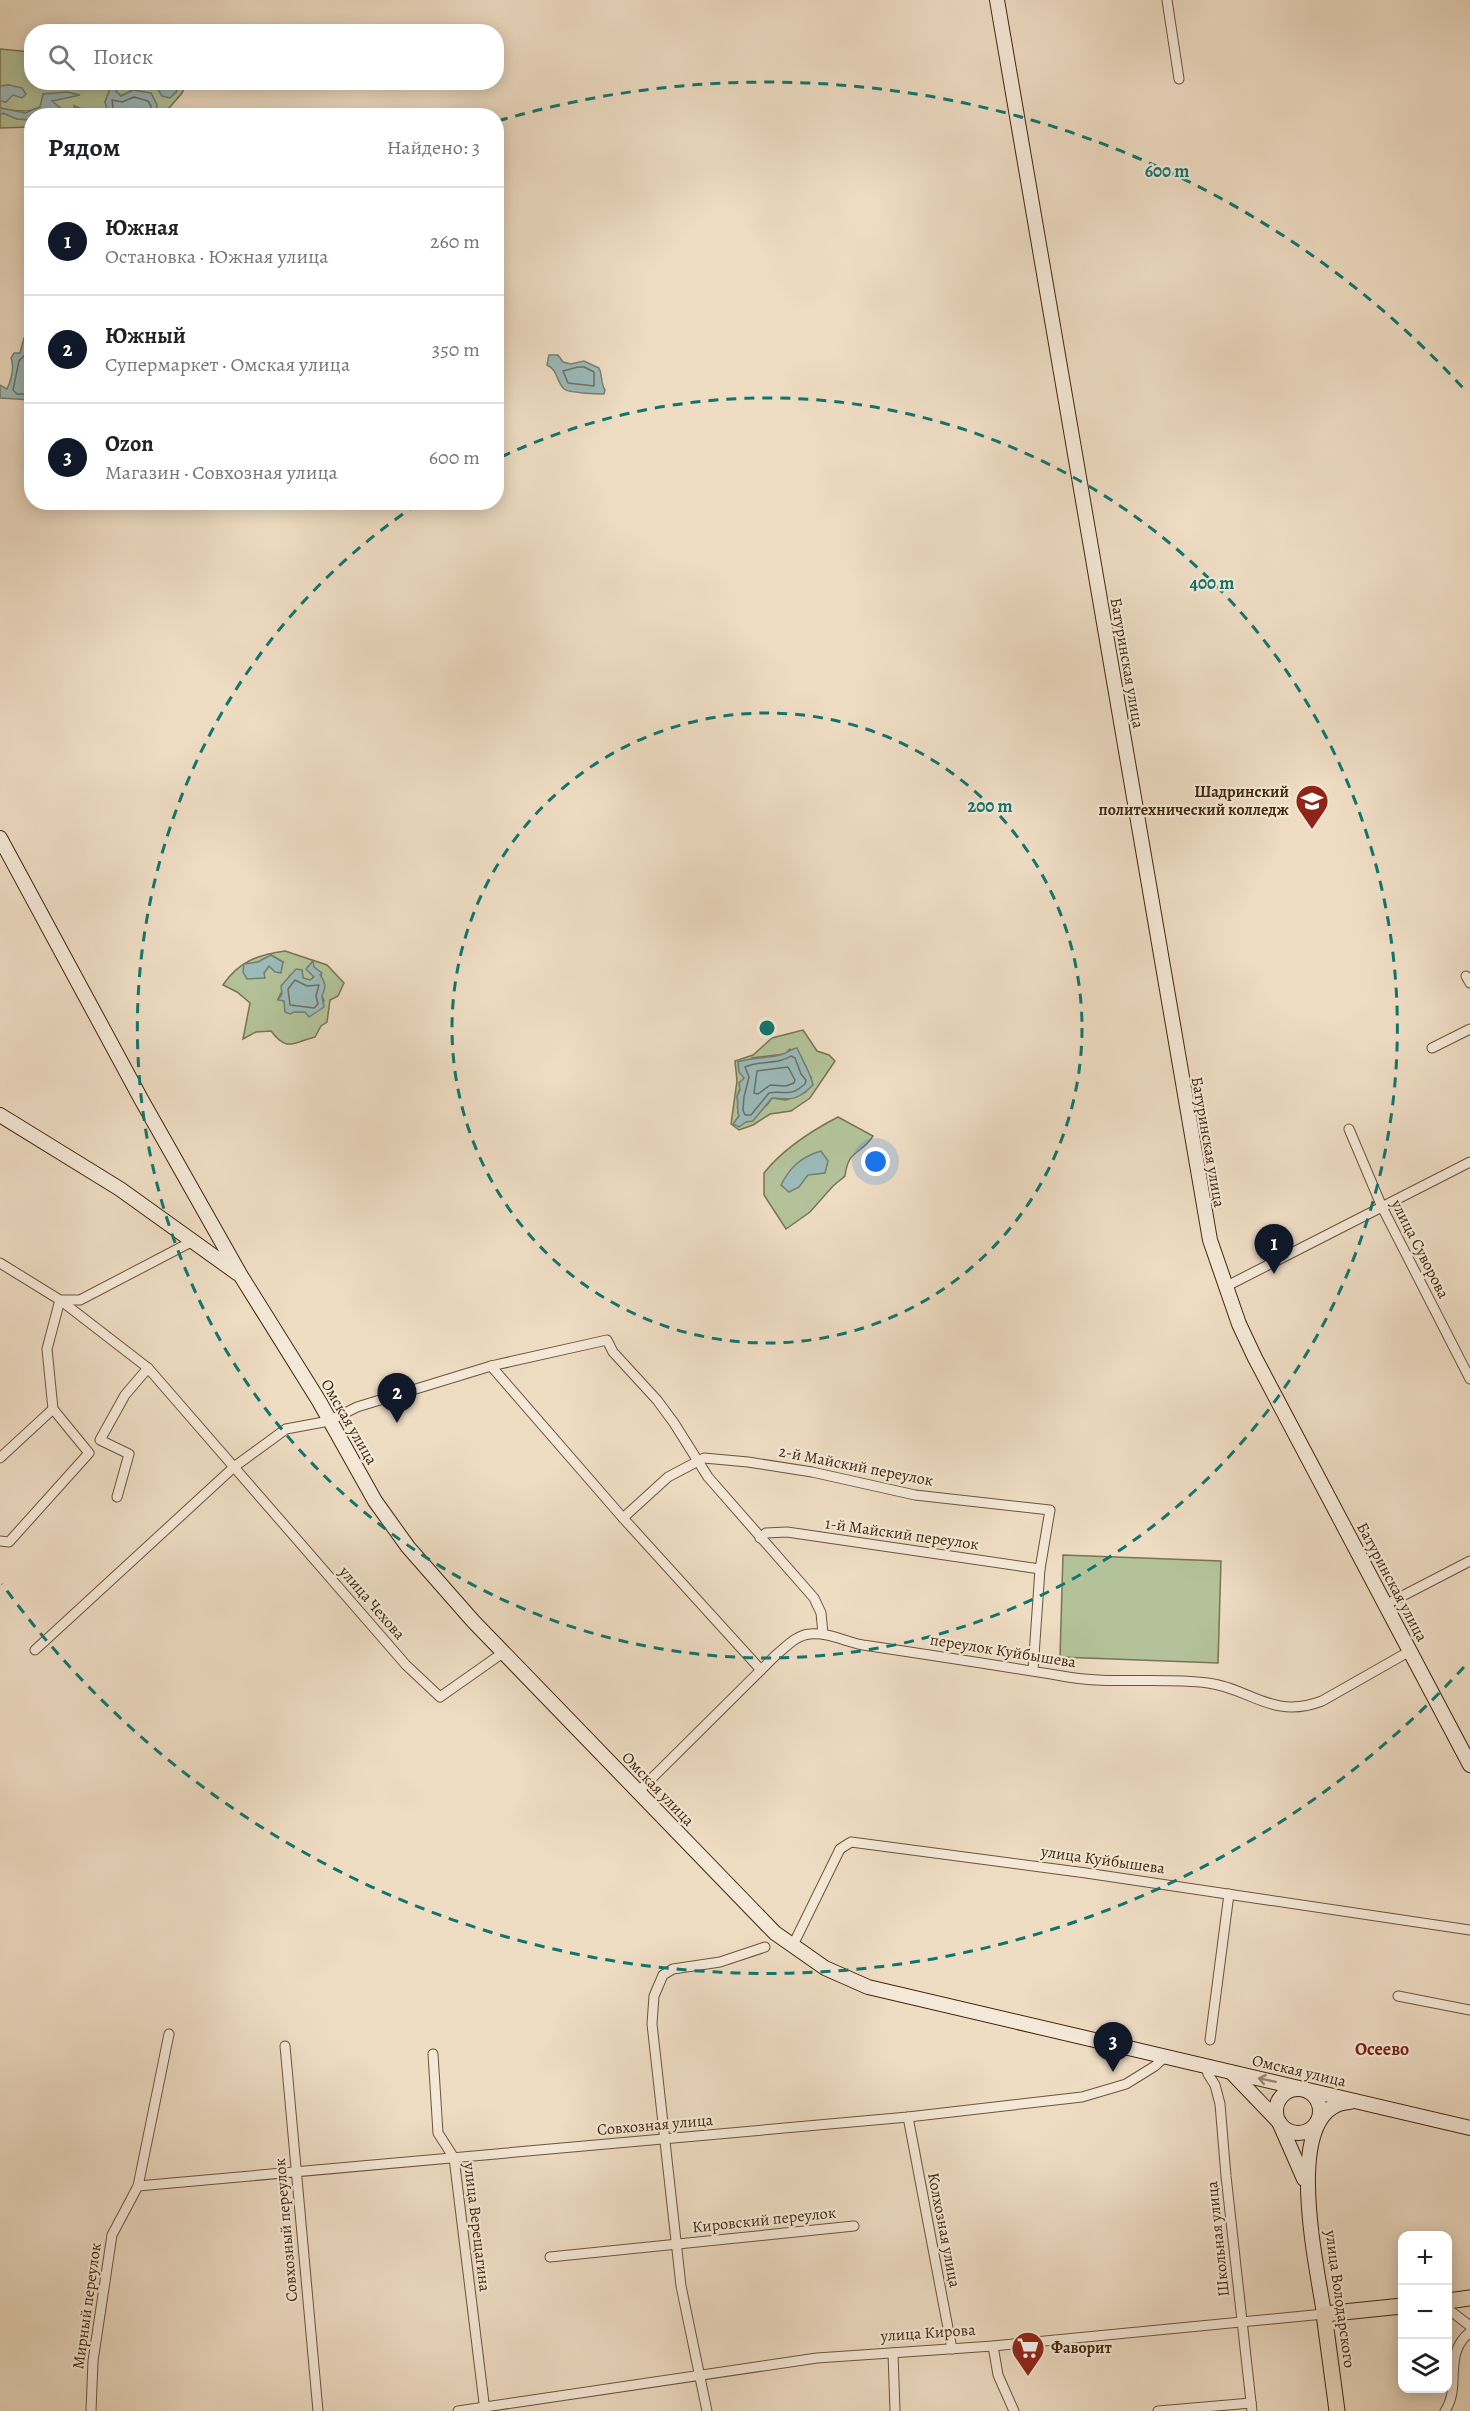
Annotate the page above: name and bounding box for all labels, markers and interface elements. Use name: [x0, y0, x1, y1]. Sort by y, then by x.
search box: [24, 24, 504, 90]
icon: search: [45, 41, 78, 74]
text: Поиск: [93, 42, 153, 72]
text: Рядом: [48, 130, 120, 165]
text: Найдено: 3: [387, 134, 480, 161]
text: 600 m: [1145, 159, 1189, 183]
text: Южная: [105, 213, 179, 243]
text: 1: [64, 228, 71, 255]
text: 260 m: [430, 228, 480, 255]
text: Остановка · Южная улица: [105, 243, 329, 270]
text: Южный: [105, 321, 186, 351]
text: 2: [63, 336, 72, 363]
text: 350 m: [432, 336, 480, 363]
text: Супермаркет · Омская улица: [105, 351, 350, 378]
text: Ozon: [105, 429, 154, 459]
text: 3: [63, 444, 72, 471]
text: 600 m: [429, 444, 480, 471]
text: Магазин · Совхозная улица: [105, 459, 338, 486]
text: 400 m: [1190, 571, 1234, 595]
street label: Батуринская улица: [1105, 596, 1149, 731]
place label: Шадринский политехнический колледж: [1098, 781, 1290, 821]
school or university icon: Шадринский политехнический колледж: [1294, 783, 1330, 830]
text: 200 m: [967, 794, 1013, 818]
centre of rings: [757, 1018, 777, 1038]
street label: Батуринская улица: [1186, 1075, 1230, 1210]
your location: [861, 1147, 890, 1176]
street label: улица Суворова: [1385, 1195, 1455, 1303]
pin: 1: [1254, 1224, 1294, 1274]
pin: 2: [378, 1374, 416, 1423]
street label: Омская улица: [316, 1375, 383, 1470]
street label: 2-й Майский переулок: [777, 1440, 935, 1492]
street label: 1-й Майский переулок: [824, 1512, 980, 1556]
street label: Батуринская улица: [1351, 1518, 1433, 1646]
street label: улица Чехова: [333, 1561, 411, 1645]
street label: переулок Куйбышева: [928, 1629, 1078, 1674]
street label: Омская улица: [617, 1747, 700, 1832]
street label: улица Куйбышева: [1039, 1840, 1167, 1880]
pin: 3: [1094, 2022, 1132, 2072]
district label: Осеево: [1355, 2037, 1409, 2061]
street label: Омская улица: [1250, 2050, 1349, 2093]
one-way arrow: [1258, 2074, 1277, 2086]
street label: Совхозная улица: [596, 2109, 715, 2141]
street label: Совхозный переулок: [269, 2157, 303, 2303]
street label: улица Верещагина: [458, 2160, 496, 2293]
street label: Колхозная улица: [922, 2171, 966, 2290]
street label: Школьная улица: [1201, 2179, 1235, 2298]
street label: Кировский переулок: [691, 2202, 837, 2238]
street label: улица Володарского: [1319, 2228, 1361, 2369]
map controls: [1398, 2231, 1452, 2393]
button: +: [1398, 2231, 1452, 2285]
street label: Мирный переулок: [67, 2241, 107, 2371]
button: −: [1398, 2285, 1452, 2339]
street label: улица Кирова: [879, 2319, 977, 2347]
supermarket icon: Фаворит: [1010, 2330, 1046, 2377]
place label: Фаворит: [1051, 2337, 1113, 2359]
button: layers: [1398, 2339, 1452, 2393]

